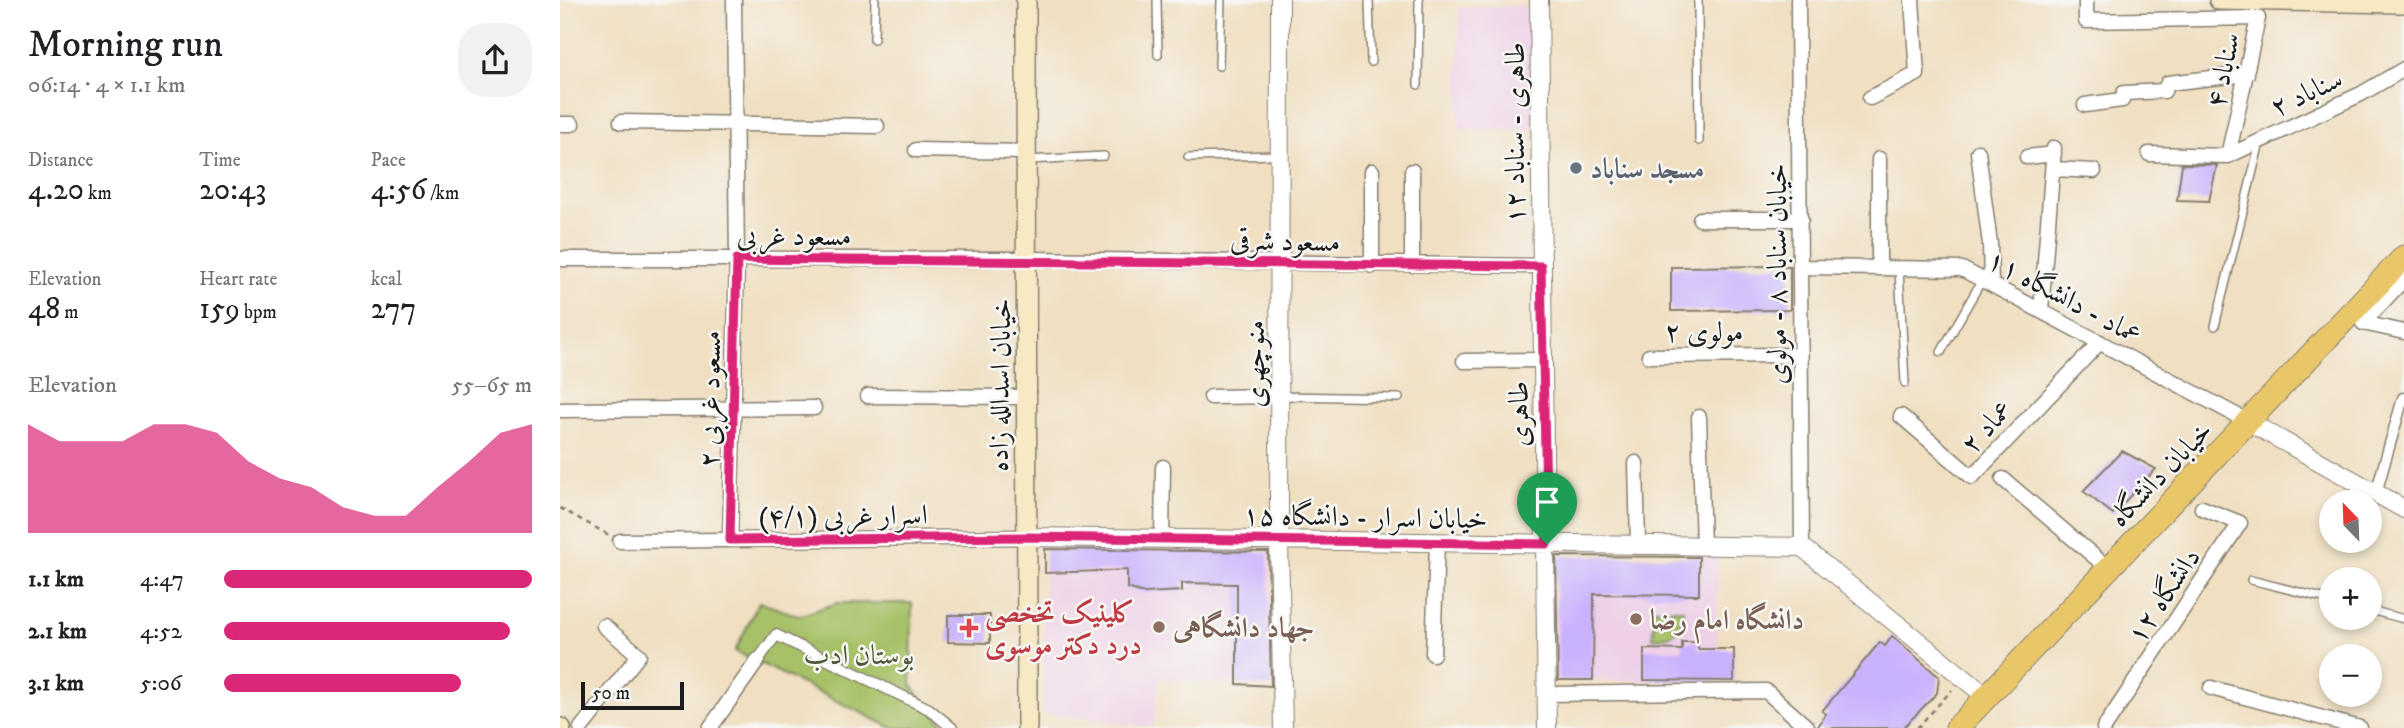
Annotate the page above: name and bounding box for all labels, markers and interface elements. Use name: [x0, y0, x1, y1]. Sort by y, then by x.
text: Morning run: [28, 21, 223, 69]
button: share: [458, 23, 532, 97]
street label: سناباد ۴: [2198, 30, 2248, 111]
street label: طاهری - سناباد ۱۲: [1498, 42, 1533, 224]
street label: سناباد ۲: [2265, 61, 2348, 125]
text: 06:14 · 4 × 1.1 km: [28, 71, 185, 100]
text: Distance: [28, 149, 93, 172]
text: Time: [199, 149, 241, 172]
text: Pace: [371, 149, 406, 172]
place label: مسجد سناباد: [1590, 152, 1704, 187]
marker: مسجد سناباد: [1568, 160, 1584, 176]
street label: خیابان سناباد ۸ - مولوی: [1760, 163, 1795, 385]
text: 4.20: [28, 172, 84, 209]
text: 20:43: [199, 172, 267, 209]
text: 4:56: [371, 172, 426, 209]
text: km: [84, 182, 112, 205]
text: /km: [426, 182, 459, 205]
street label: مسعود غربی: [737, 219, 851, 255]
street label: مسعود شرقی: [1229, 223, 1340, 260]
street label: عماد - دانشگاه ۱۱: [1981, 241, 2148, 353]
text: Elevation: [28, 268, 102, 291]
text: Heart rate: [199, 268, 277, 291]
text: kcal: [371, 268, 402, 291]
text: 48: [28, 291, 60, 328]
text: 159: [199, 291, 240, 328]
text: 277: [371, 291, 416, 328]
street label: خیابان اسدالله زاده: [981, 298, 1020, 472]
text: m: [60, 301, 79, 324]
text: bpm: [240, 301, 277, 324]
street label: مولوی ۲: [1665, 315, 1743, 350]
street label: منوچهری: [1238, 320, 1273, 408]
street label: مسعود غربی ۲: [692, 330, 730, 468]
text: Elevation: [28, 371, 117, 400]
text: 55–65 m: [451, 371, 532, 400]
street label: طاهری: [1501, 381, 1538, 447]
street label: عماد ۲: [1953, 393, 2021, 461]
street label: خیابان دانشگاه: [2101, 413, 2220, 535]
pin: [1517, 472, 1577, 544]
icon: arrive: [1528, 483, 1566, 521]
north arrow: [2319, 490, 2382, 553]
map controls: [2319, 490, 2382, 707]
street label: خیابان اسرار - دانشگاه ۱۵: [1242, 497, 1488, 537]
street label: اسرار غربی (۴/۱): [758, 498, 928, 536]
street label: دانشگاه ۱۲: [2119, 541, 2209, 650]
text: 1.1 km: [28, 565, 84, 594]
text: 4:47: [140, 565, 184, 594]
button: +: [2319, 567, 2382, 630]
place label: کلینیک تخخصی درد دکتر موسوی: [985, 596, 1142, 663]
place label: دانشگاه امام رضا: [1650, 601, 1804, 644]
place label: جهاد دانشگاهی: [1172, 609, 1315, 646]
marker: دانشگاه امام رضا: [1628, 611, 1644, 627]
text: 2.1 km: [28, 617, 87, 646]
text: 4:52: [140, 617, 182, 646]
marker: کلینیک تخخصی درد دکتر موسوی: [959, 618, 979, 638]
marker: جهاد دانشگاهی: [1151, 619, 1167, 635]
park label: بوستان ادب: [804, 638, 914, 673]
button: −: [2319, 644, 2382, 707]
text: 3.1 km: [28, 669, 84, 698]
text: 5:06: [140, 669, 182, 698]
scale bar: [581, 679, 684, 711]
text: 50 m: [592, 682, 630, 705]

